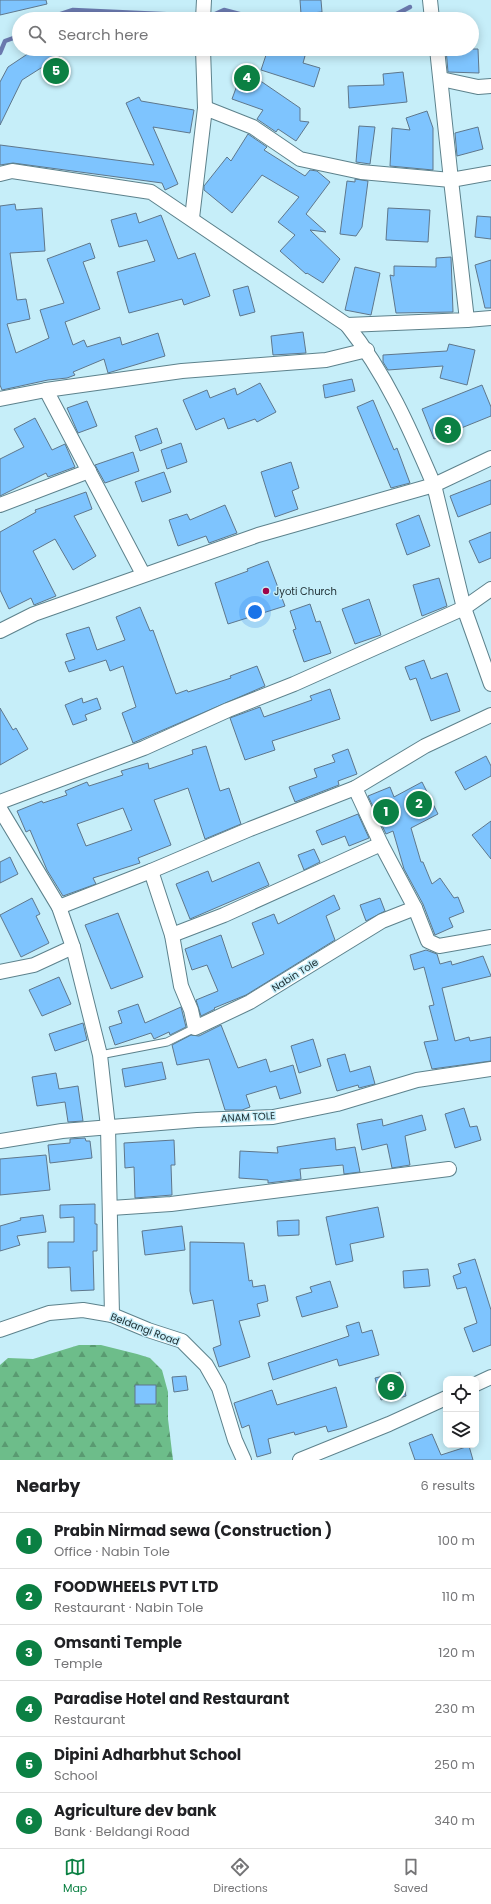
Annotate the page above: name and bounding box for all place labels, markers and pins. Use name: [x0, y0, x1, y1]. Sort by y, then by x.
pin: 5: [43, 56, 69, 86]
pin: 4: [234, 63, 260, 93]
pin: 3: [435, 415, 461, 445]
place label: Jyoti Church: [274, 584, 337, 599]
marker: Jyoti Church: [261, 586, 271, 596]
pin: 2: [406, 789, 432, 819]
pin: 1: [373, 797, 399, 827]
pin: 6: [378, 1372, 404, 1402]

